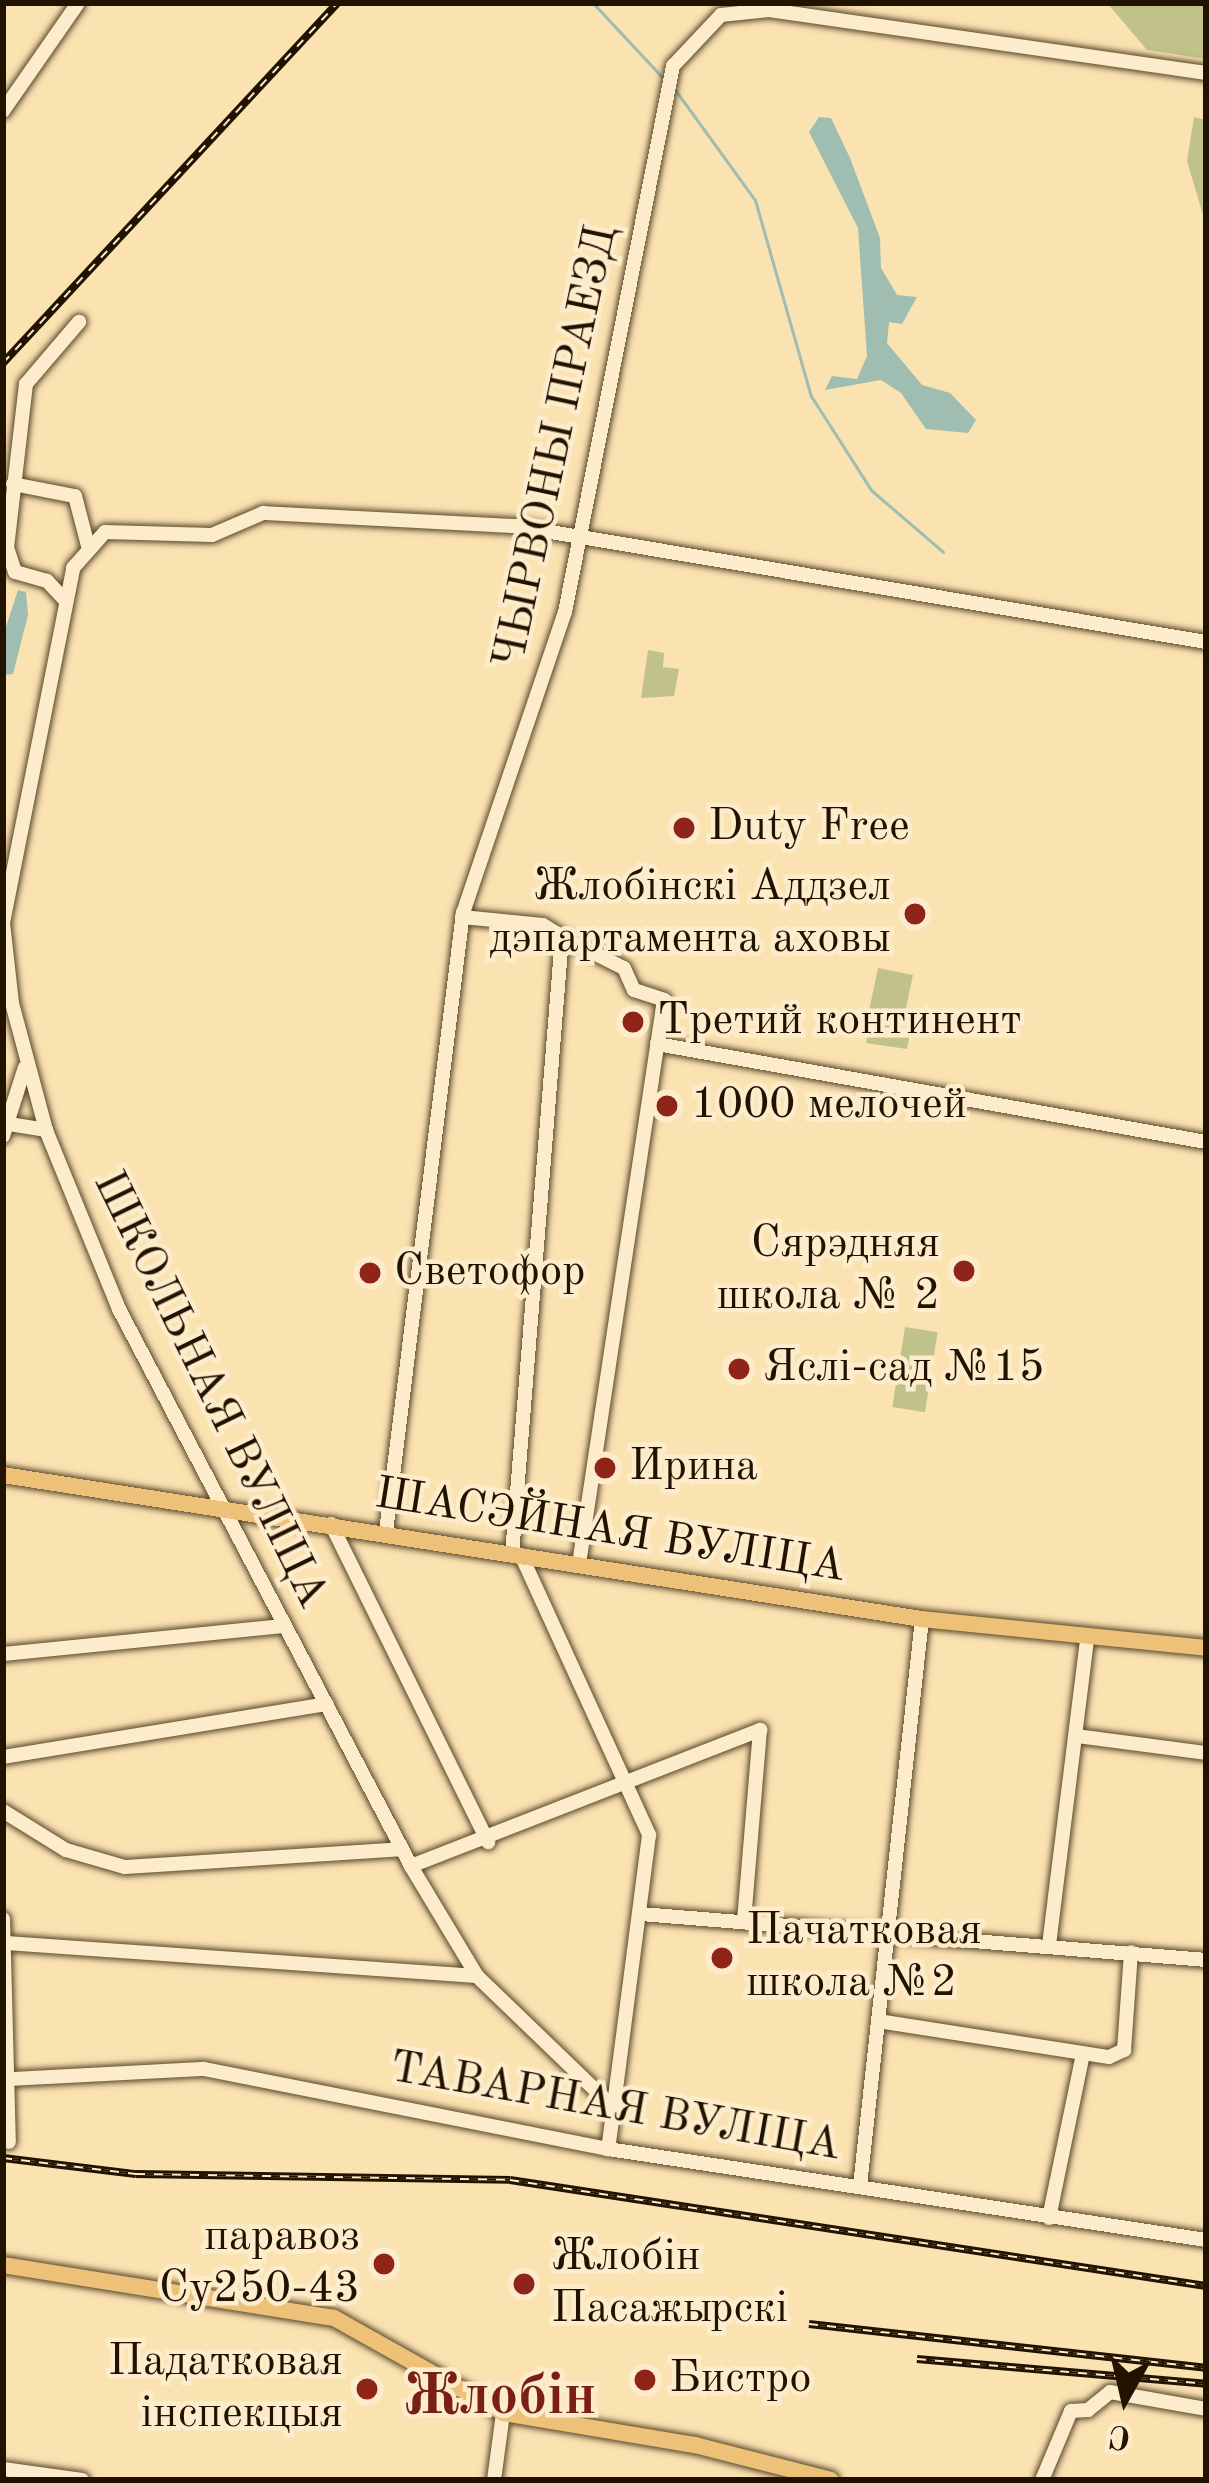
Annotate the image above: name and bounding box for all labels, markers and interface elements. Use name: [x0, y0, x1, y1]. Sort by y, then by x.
street label: ЧЫРВОНЫ ПРАЕЗД: [484, 220, 630, 674]
place label: Duty Free: [708, 801, 910, 855]
marker: Duty Free: [671, 815, 697, 841]
place label: Жлобінскі Аддзел дэпартамента аховы: [490, 861, 891, 967]
marker: Жлобінскі Аддзел дэпартамента аховы: [902, 901, 928, 927]
place label: Третий континент: [657, 995, 1022, 1049]
marker: Третий континент: [620, 1009, 646, 1035]
place label: 1000 мелочей: [691, 1079, 967, 1133]
marker: 1000 мелочей: [654, 1093, 680, 1119]
street label: ШКОЛЬНАЯ ВУЛІЦА: [80, 1163, 338, 1617]
place label: Сярэдняя школа № 2: [717, 1218, 940, 1324]
place label: Светофор: [394, 1246, 586, 1300]
marker: Сярэдняя школа № 2: [951, 1258, 977, 1284]
marker: Светофор: [357, 1260, 383, 1286]
place label: Яслі-сад №15: [763, 1342, 1045, 1396]
marker: Яслі-сад №15: [726, 1356, 752, 1382]
place label: Ирина: [629, 1441, 758, 1495]
marker: Ирина: [592, 1455, 618, 1481]
street label: ШАСЭЙНАЯ ВУЛІЦА: [371, 1468, 849, 1596]
place label: Пачатковая школа №2: [746, 1905, 982, 2011]
marker: Пачатковая школа №2: [709, 1945, 735, 1971]
street label: ТАВАРНАЯ ВУЛІЦА: [385, 2042, 845, 2174]
place label: паравоз Су250-43: [159, 2211, 360, 2317]
place label: Жлобін Пасажырскі: [551, 2231, 788, 2337]
marker: паравоз Су250-43: [371, 2251, 397, 2277]
marker: Жлобін Пасажырскі: [508, 2268, 540, 2300]
place label: Падатковая інспекцыя: [108, 2336, 343, 2442]
north arrow: [1065, 2339, 1185, 2459]
place label: Бистро: [669, 2353, 812, 2407]
district label: Жлобін: [404, 2365, 596, 2433]
marker: Бистро: [632, 2367, 658, 2393]
marker: Падатковая інспекцыя: [354, 2376, 380, 2402]
text: С: [1107, 2417, 1133, 2453]

